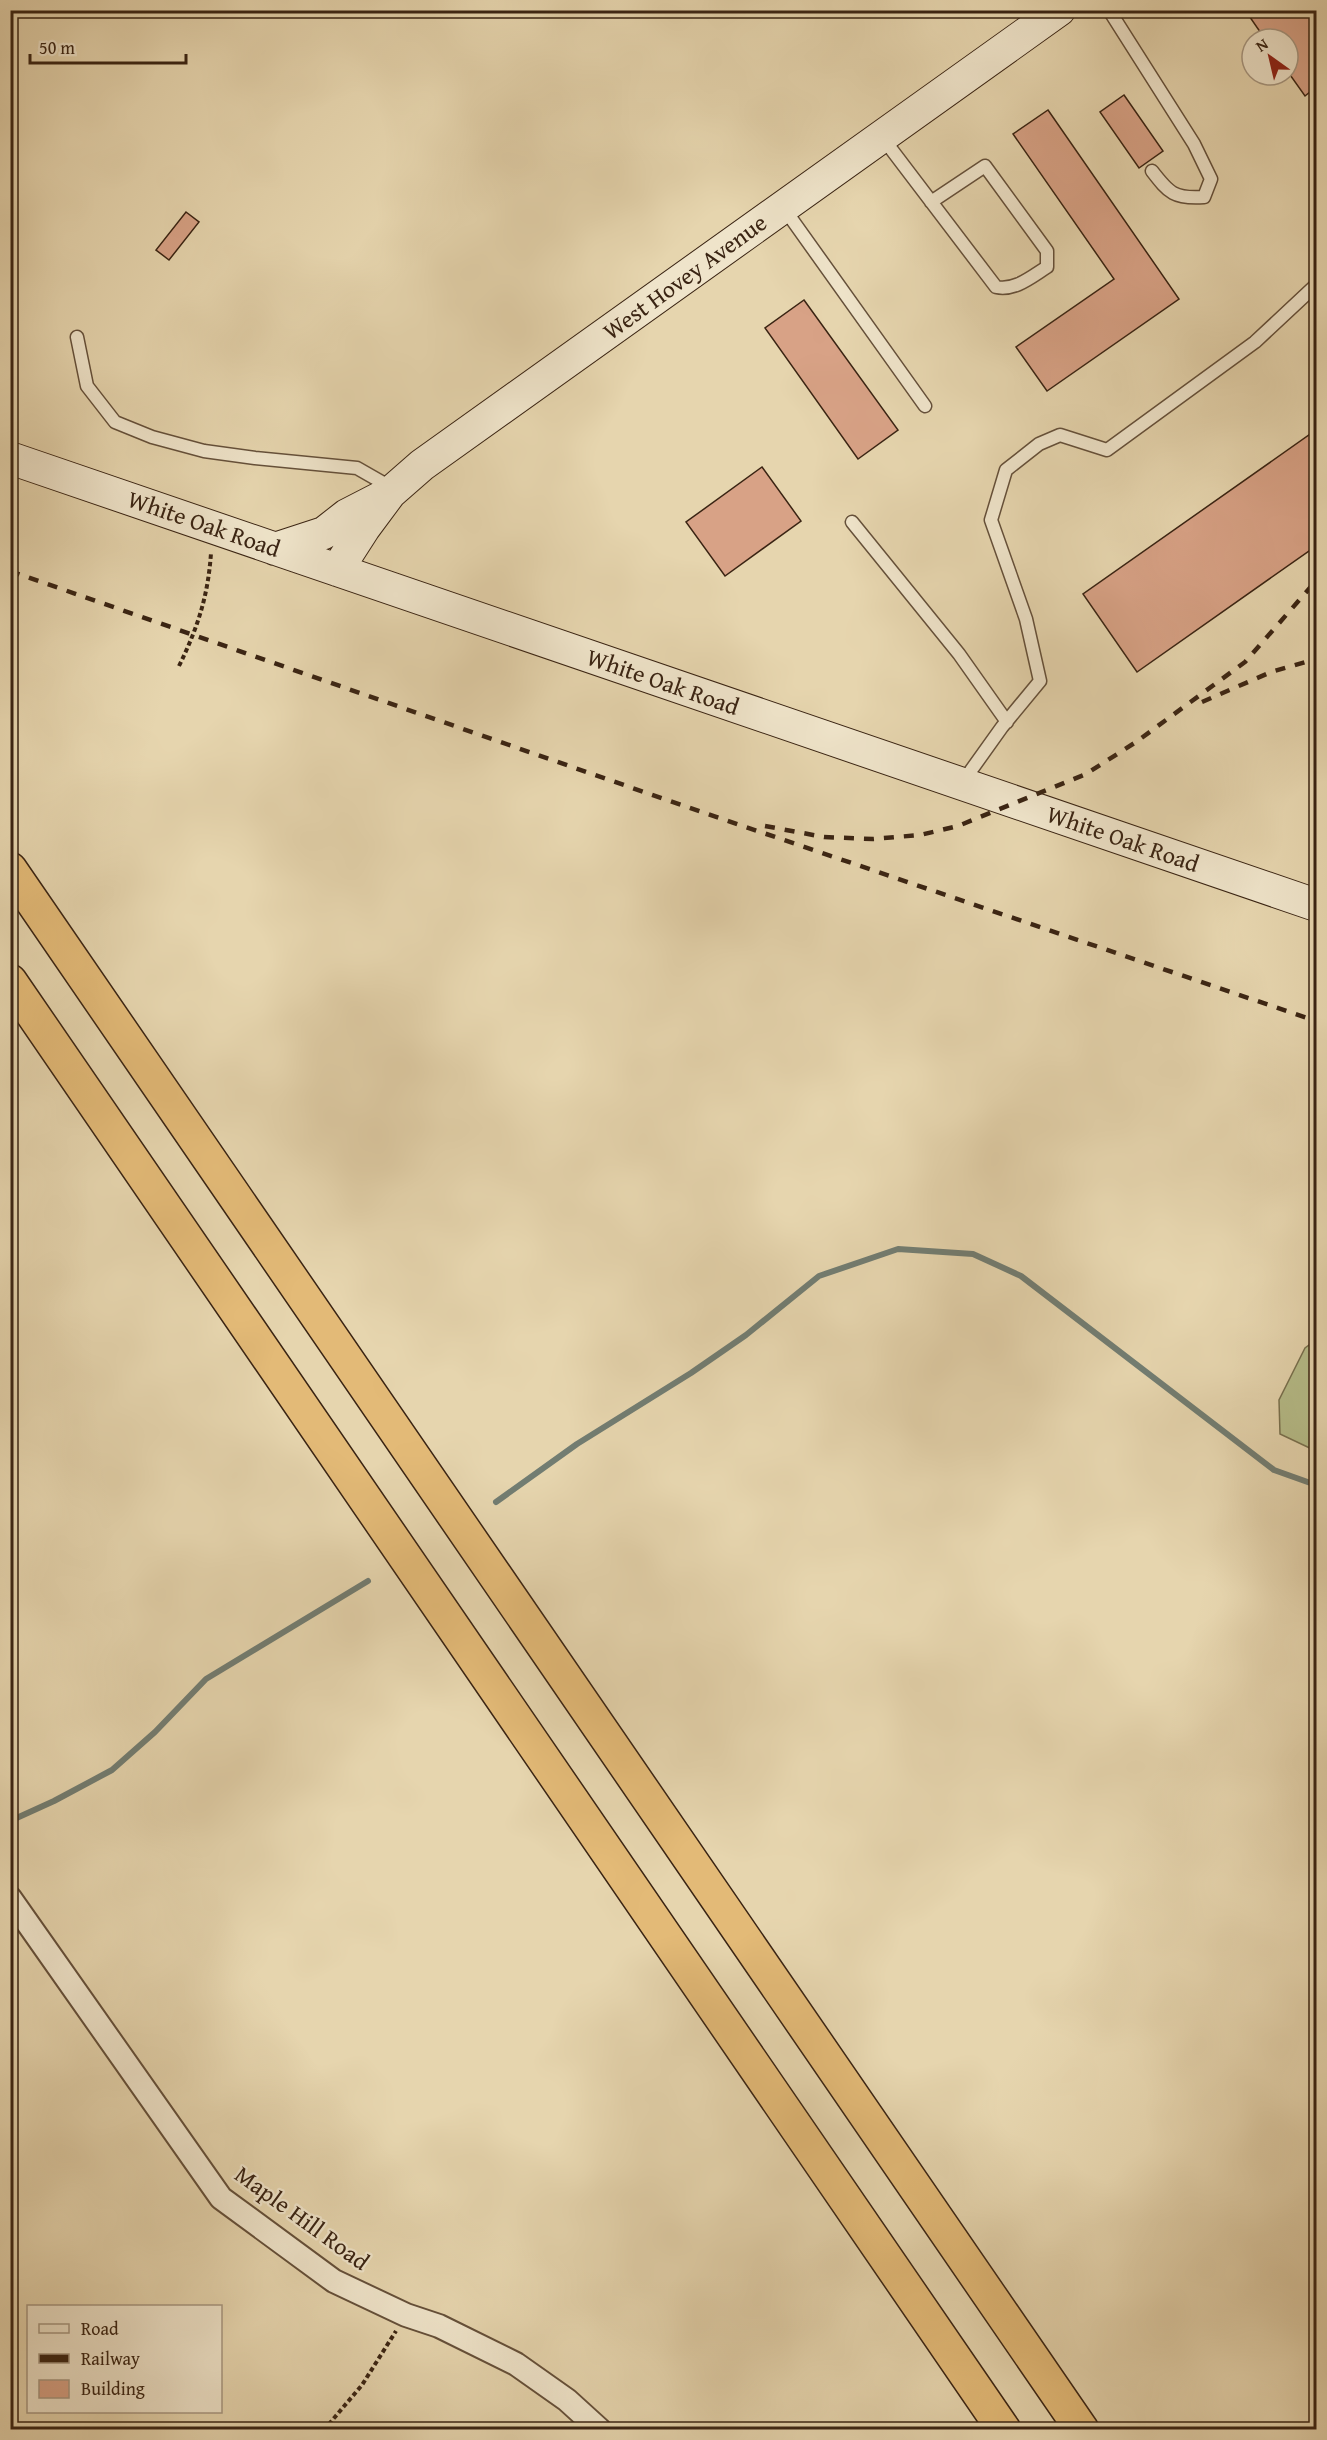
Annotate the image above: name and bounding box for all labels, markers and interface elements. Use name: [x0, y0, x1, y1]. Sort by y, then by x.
scale bar: [30, 27, 186, 65]
north arrow: [1240, 27, 1300, 87]
text: N: [1250, 31, 1273, 58]
text: 50 m: [39, 34, 75, 61]
street label: West Hovey Avenue: [595, 205, 774, 348]
street label: White Oak Road: [123, 481, 285, 566]
street label: White Oak Road: [582, 639, 744, 724]
street label: White Oak Road: [1042, 796, 1204, 881]
street label: Maple Hill Road: [228, 2157, 377, 2279]
legend: [27, 2305, 222, 2413]
text: Road: [81, 2315, 119, 2342]
text: Railway: [81, 2345, 140, 2372]
text: Building: [81, 2375, 145, 2402]

